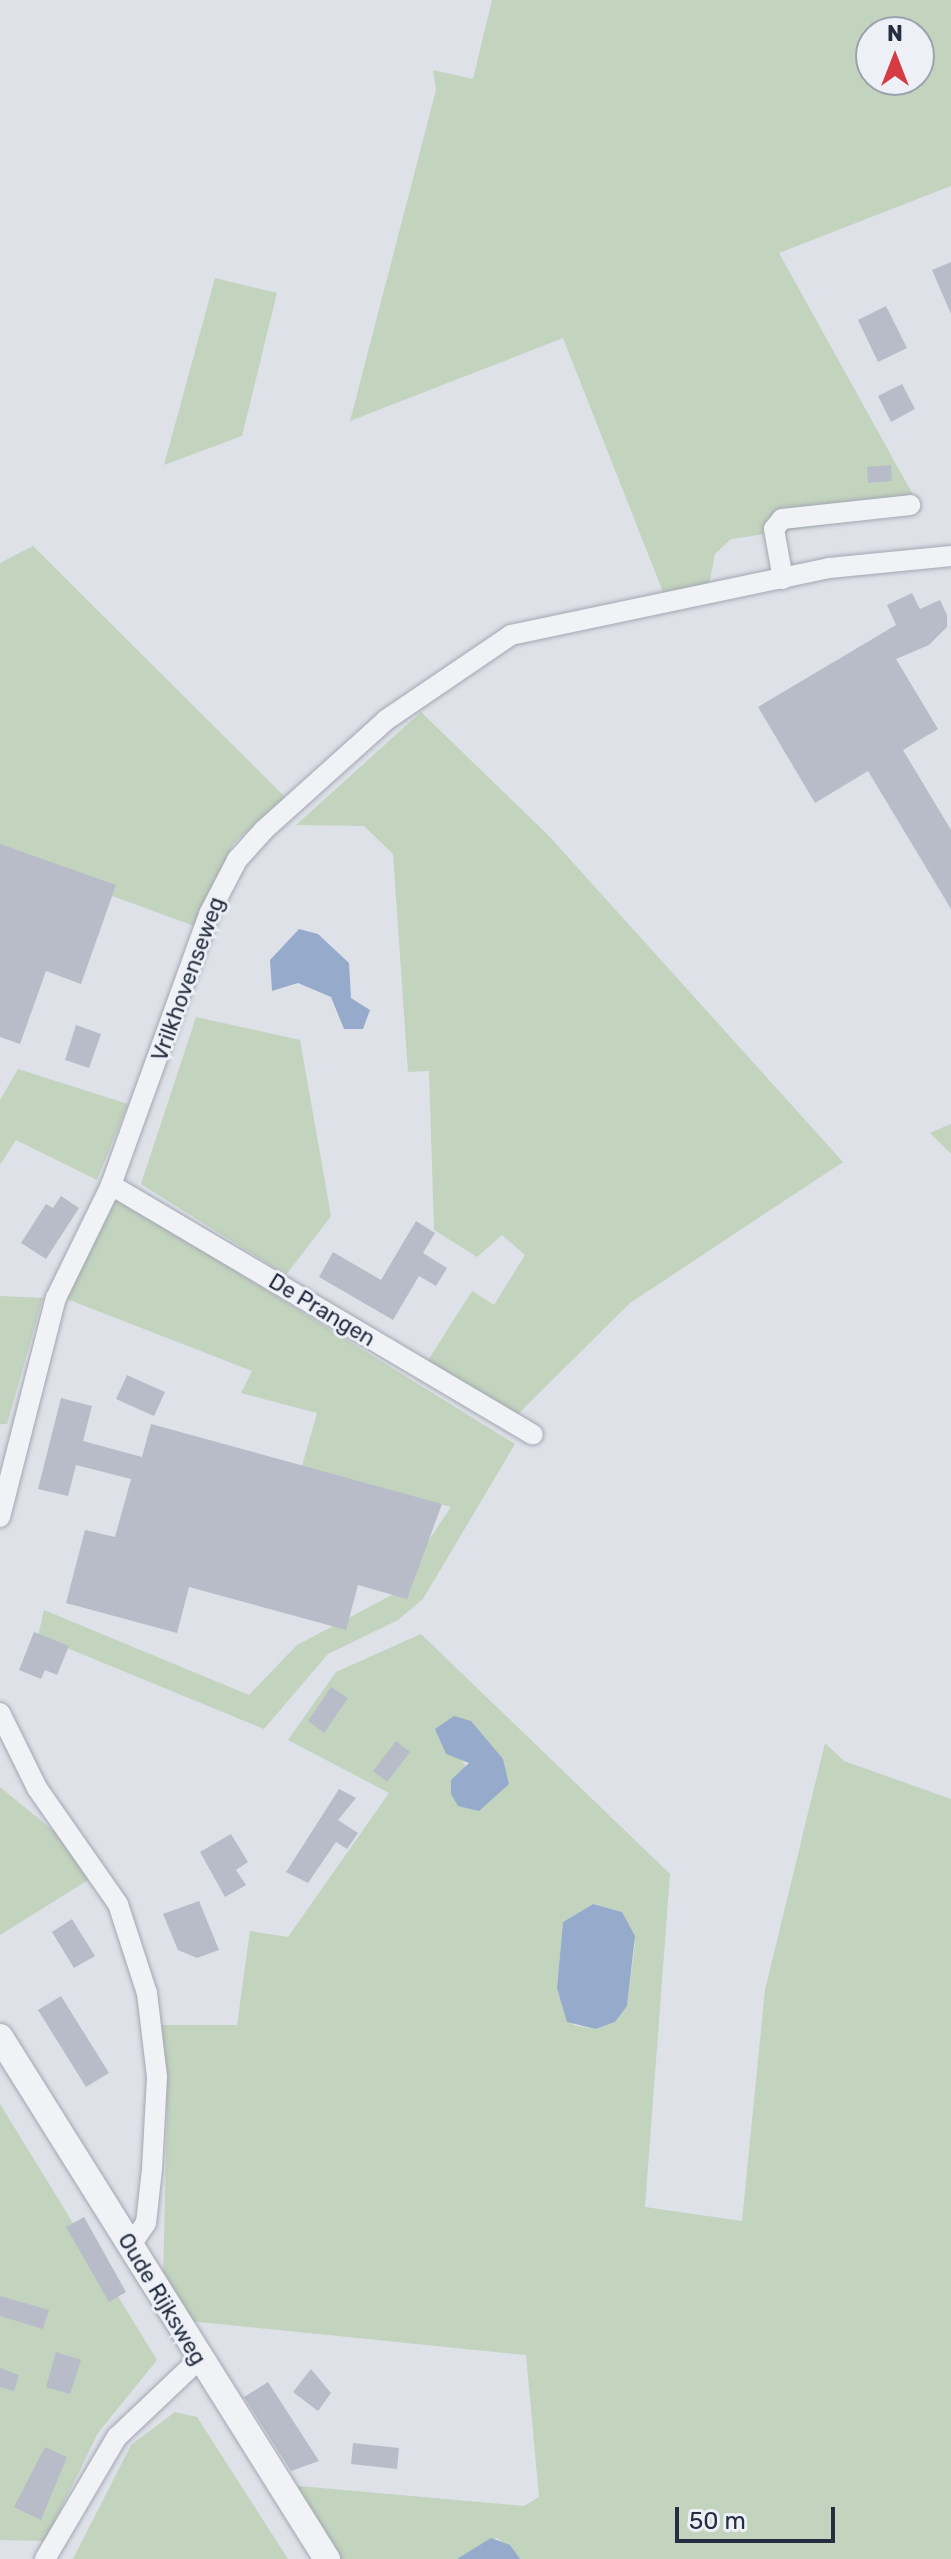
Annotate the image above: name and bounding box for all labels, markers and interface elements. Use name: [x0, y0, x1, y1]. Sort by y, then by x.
north arrow: [855, 16, 935, 96]
text: N: [887, 20, 903, 47]
street label: Vrilkhovenseweg: [146, 893, 230, 1065]
street label: De Prangen: [264, 1268, 380, 1352]
street label: Oude Rijksweg: [112, 2228, 212, 2370]
scale bar: [679, 2491, 839, 2541]
text: 50 m: [689, 2507, 746, 2535]

